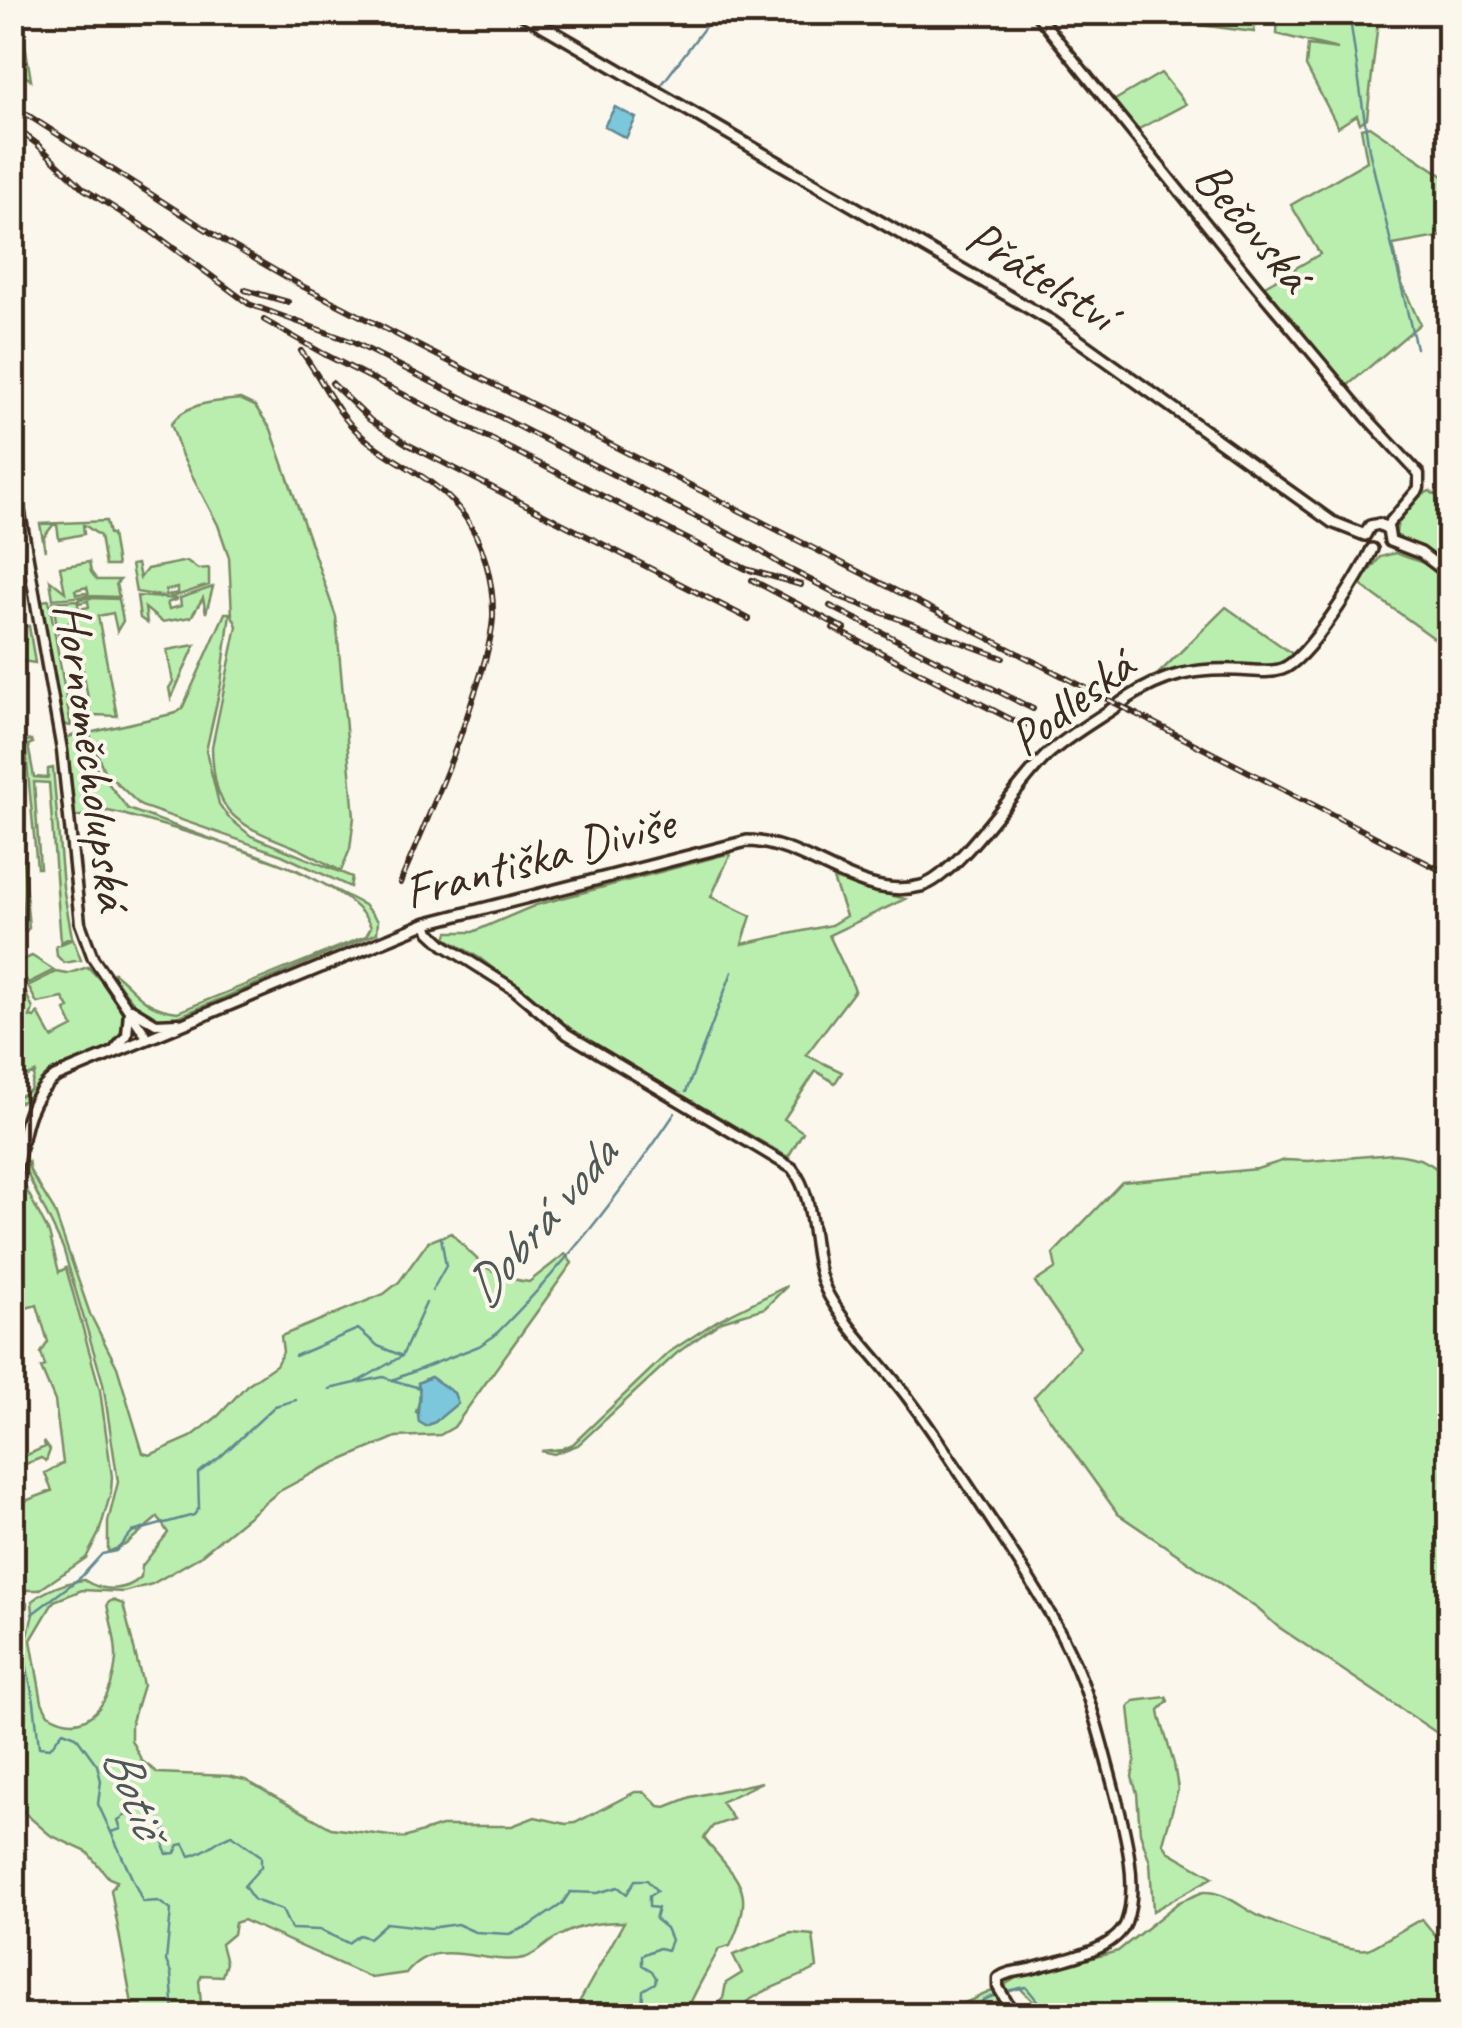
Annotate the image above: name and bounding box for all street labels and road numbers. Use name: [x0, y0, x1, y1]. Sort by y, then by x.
street label: Bečovská: [1180, 148, 1329, 307]
street label: Přátelství: [955, 205, 1135, 350]
street label: Hornoměcholupská: [40, 598, 146, 918]
street label: Podleská: [996, 632, 1150, 770]
street label: Františka Diviše: [397, 790, 685, 923]

